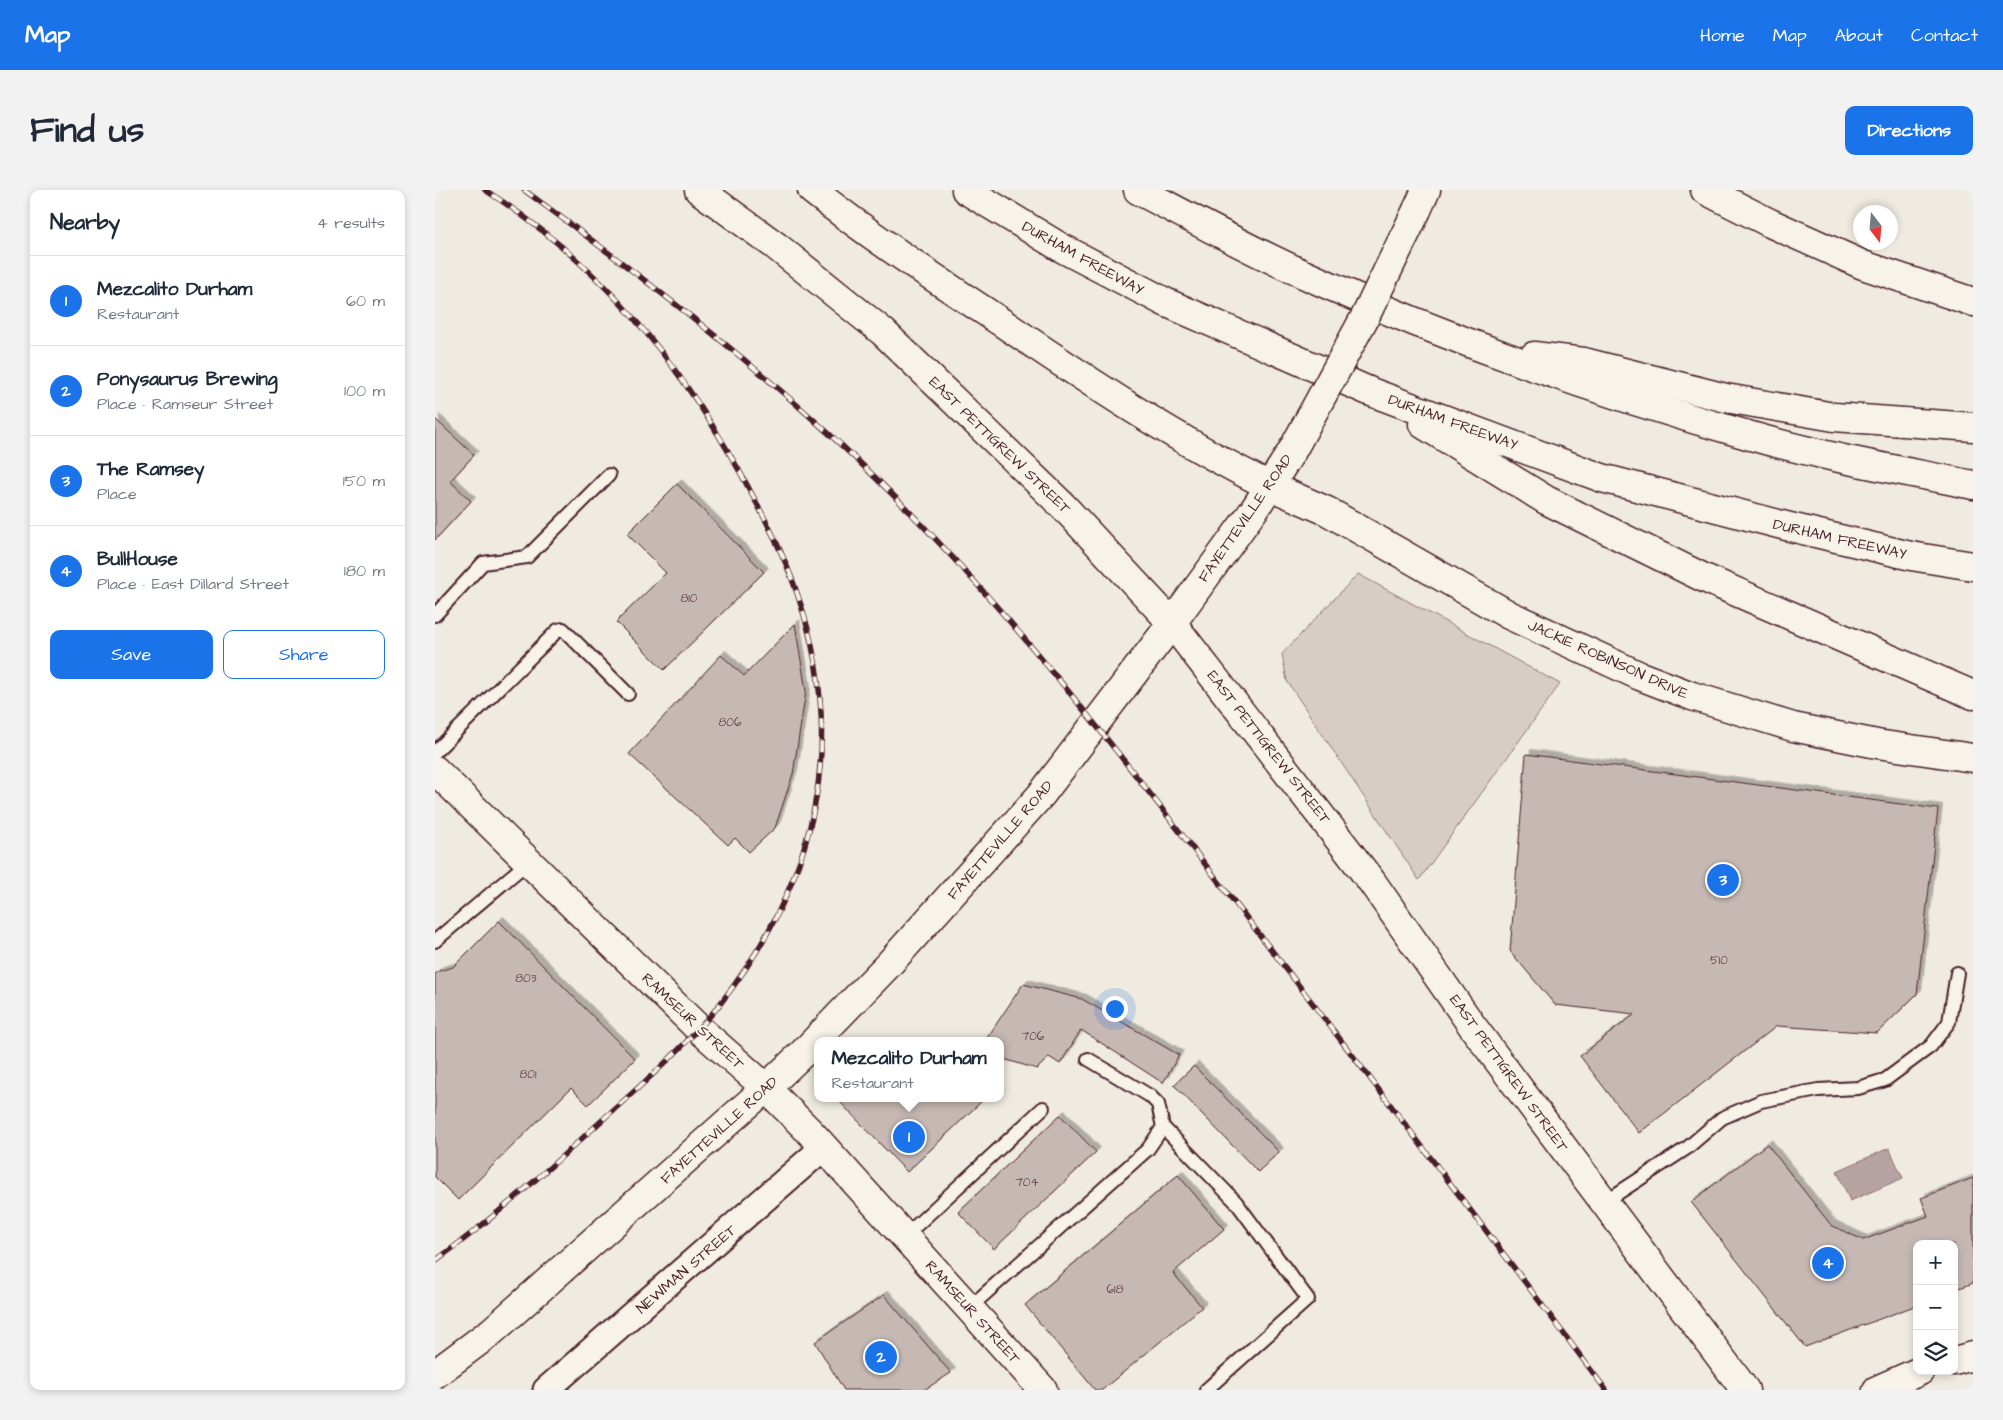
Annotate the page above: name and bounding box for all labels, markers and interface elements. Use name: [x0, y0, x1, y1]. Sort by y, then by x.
text: Map: [25, 18, 70, 52]
text: Home: [1700, 23, 1745, 48]
text: Map: [1773, 23, 1807, 48]
text: About: [1835, 23, 1883, 48]
text: Contact: [1911, 23, 1978, 48]
text: Find us: [30, 106, 144, 155]
button: Directions: [1845, 106, 1973, 155]
north arrow: [1853, 205, 1898, 250]
text: Nearby: [50, 208, 120, 237]
text: 4 results: [317, 212, 385, 234]
street label: DURHAM FREEWAY: [1018, 216, 1148, 301]
text: Mezcalito Durham: [97, 276, 252, 303]
text: 1: [65, 290, 67, 312]
text: 60 m: [346, 290, 385, 312]
text: Restaurant: [97, 303, 179, 325]
text: Ponysaurus Brewing: [97, 366, 278, 393]
street label: EAST PETTIGREW STREET: [924, 372, 1076, 519]
text: 2: [61, 380, 71, 402]
text: 100 m: [344, 380, 385, 402]
street label: DURHAM FREEWAY: [1385, 389, 1521, 456]
text: Place · Ramseur Street: [97, 393, 273, 415]
street label: FAYETTEVILLE ROAD: [1193, 450, 1298, 587]
text: The Ramsey: [97, 456, 204, 483]
text: 3: [62, 470, 70, 492]
text: 150 m: [343, 470, 385, 492]
text: Place: [97, 483, 137, 505]
street label: DURHAM FREEWAY: [1771, 514, 1909, 565]
text: BullHouse: [97, 546, 178, 573]
text: 4: [61, 560, 71, 582]
text: 180 m: [344, 560, 385, 582]
text: Place · East Dillard Street: [97, 573, 289, 595]
house number: 810: [681, 590, 698, 607]
street label: JACKIE ROBINSON DRIVE: [1524, 615, 1691, 704]
button: Save: [50, 630, 213, 679]
button: Share: [223, 630, 385, 679]
street label: EAST PETTIGREW STREET: [1202, 666, 1336, 829]
house number: 806: [719, 714, 742, 731]
street label: FAYETTEVILLE ROAD: [943, 776, 1058, 905]
pin: 3: [1707, 861, 1739, 899]
house number: 510: [1710, 952, 1728, 969]
street label: RAMSEUR STREET: [637, 968, 749, 1075]
house number: 803: [515, 970, 537, 987]
street label: EAST PETTIGREW STREET: [1444, 990, 1573, 1157]
your location: [1102, 996, 1128, 1022]
house number: 706: [1022, 1028, 1045, 1045]
popup: [814, 1037, 1004, 1102]
text: Mezcalito Durham: [831, 1045, 987, 1072]
house number: 801: [520, 1066, 537, 1083]
street label: FAYETTEVILLE ROAD: [656, 1072, 783, 1189]
text: Restaurant: [831, 1072, 914, 1094]
pin: 1: [893, 1118, 925, 1156]
house number: 704: [1015, 1174, 1039, 1191]
street label: NEWMAN STREET: [632, 1219, 741, 1319]
map controls: [1913, 1240, 1958, 1375]
button: +: [1913, 1240, 1958, 1285]
pin: 4: [1812, 1244, 1844, 1282]
street label: RAMSEUR STREET: [920, 1256, 1025, 1369]
house number: 618: [1107, 1281, 1124, 1298]
button: −: [1913, 1285, 1958, 1330]
button: layers: [1913, 1330, 1958, 1375]
pin: 2: [865, 1338, 897, 1376]

